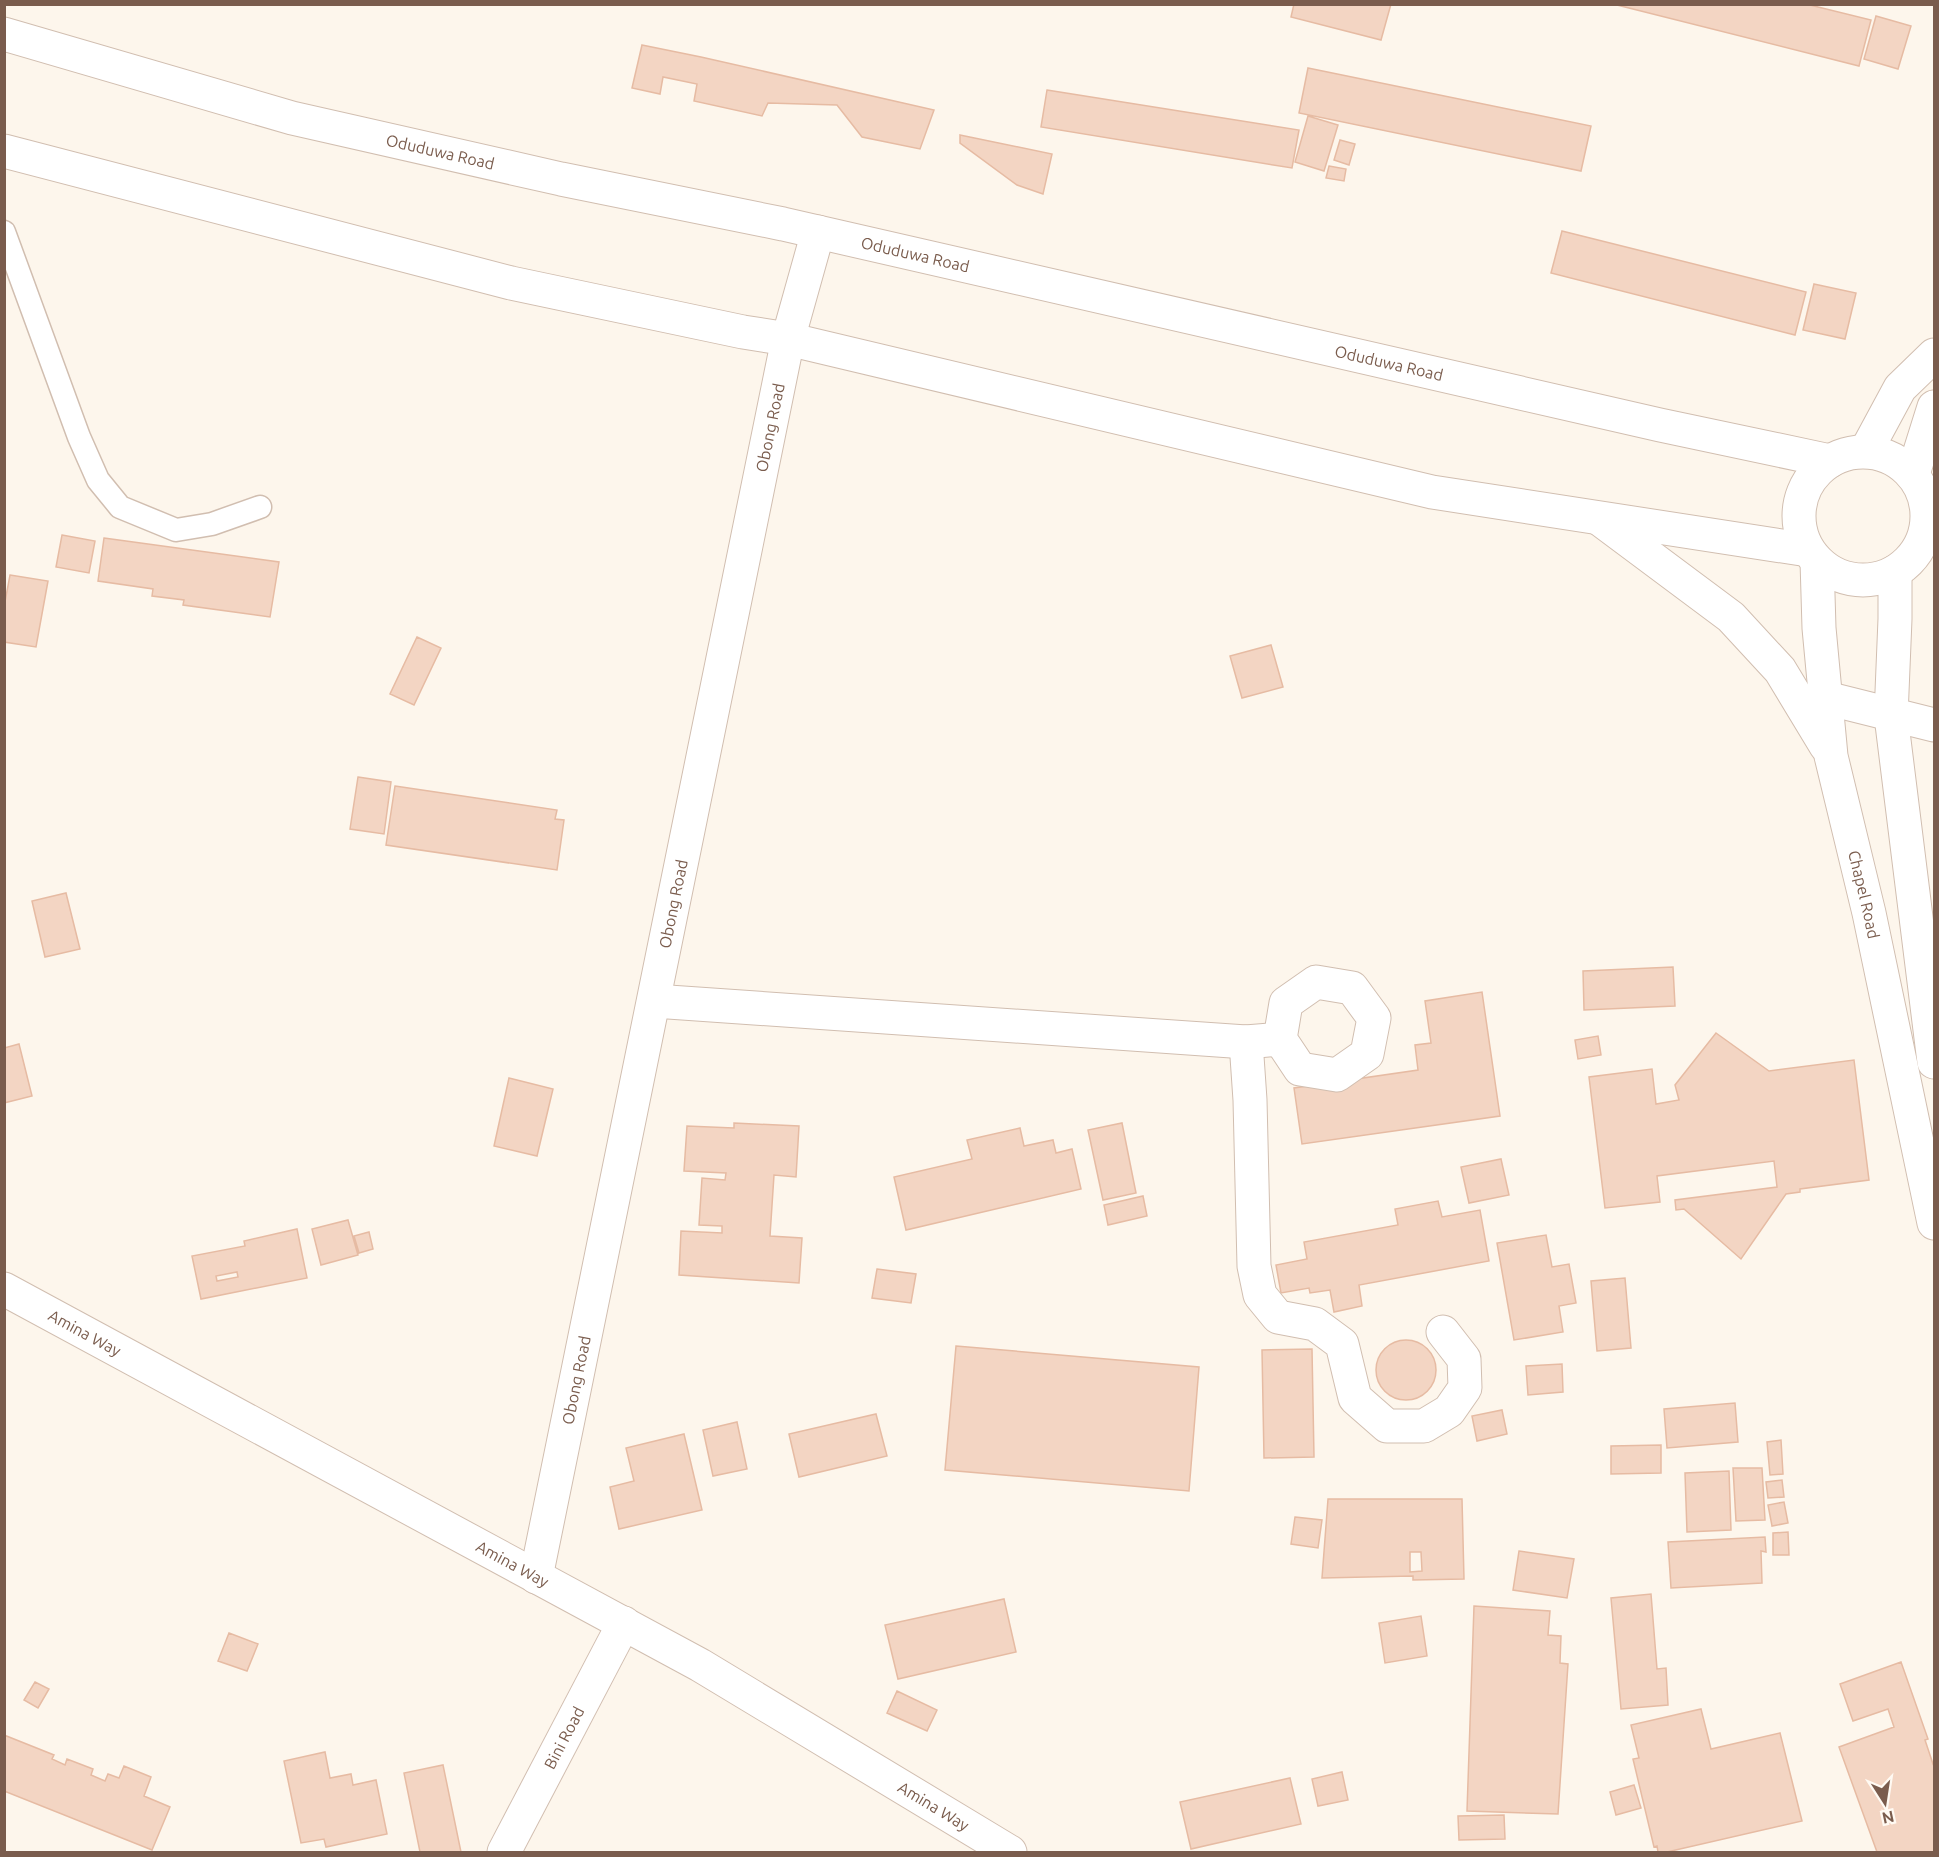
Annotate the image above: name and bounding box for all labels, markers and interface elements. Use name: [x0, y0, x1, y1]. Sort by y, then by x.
street label: Oduduwa Road: [384, 131, 496, 173]
street label: Oduduwa Road: [859, 233, 971, 275]
street label: Oduduwa Road: [1333, 342, 1445, 384]
street label: Obong Road: [752, 382, 788, 474]
street label: Chapel Road: [1845, 848, 1883, 940]
street label: Obong Road: [655, 858, 691, 950]
street label: Amina Way: [46, 1306, 124, 1360]
street label: Obong Road: [558, 1334, 594, 1426]
street label: Amina Way: [473, 1537, 552, 1591]
street label: Bini Road: [540, 1704, 588, 1772]
north arrow: [1855, 1773, 1915, 1833]
street label: Amina Way: [895, 1778, 973, 1834]
text: N: [1880, 1808, 1896, 1828]

